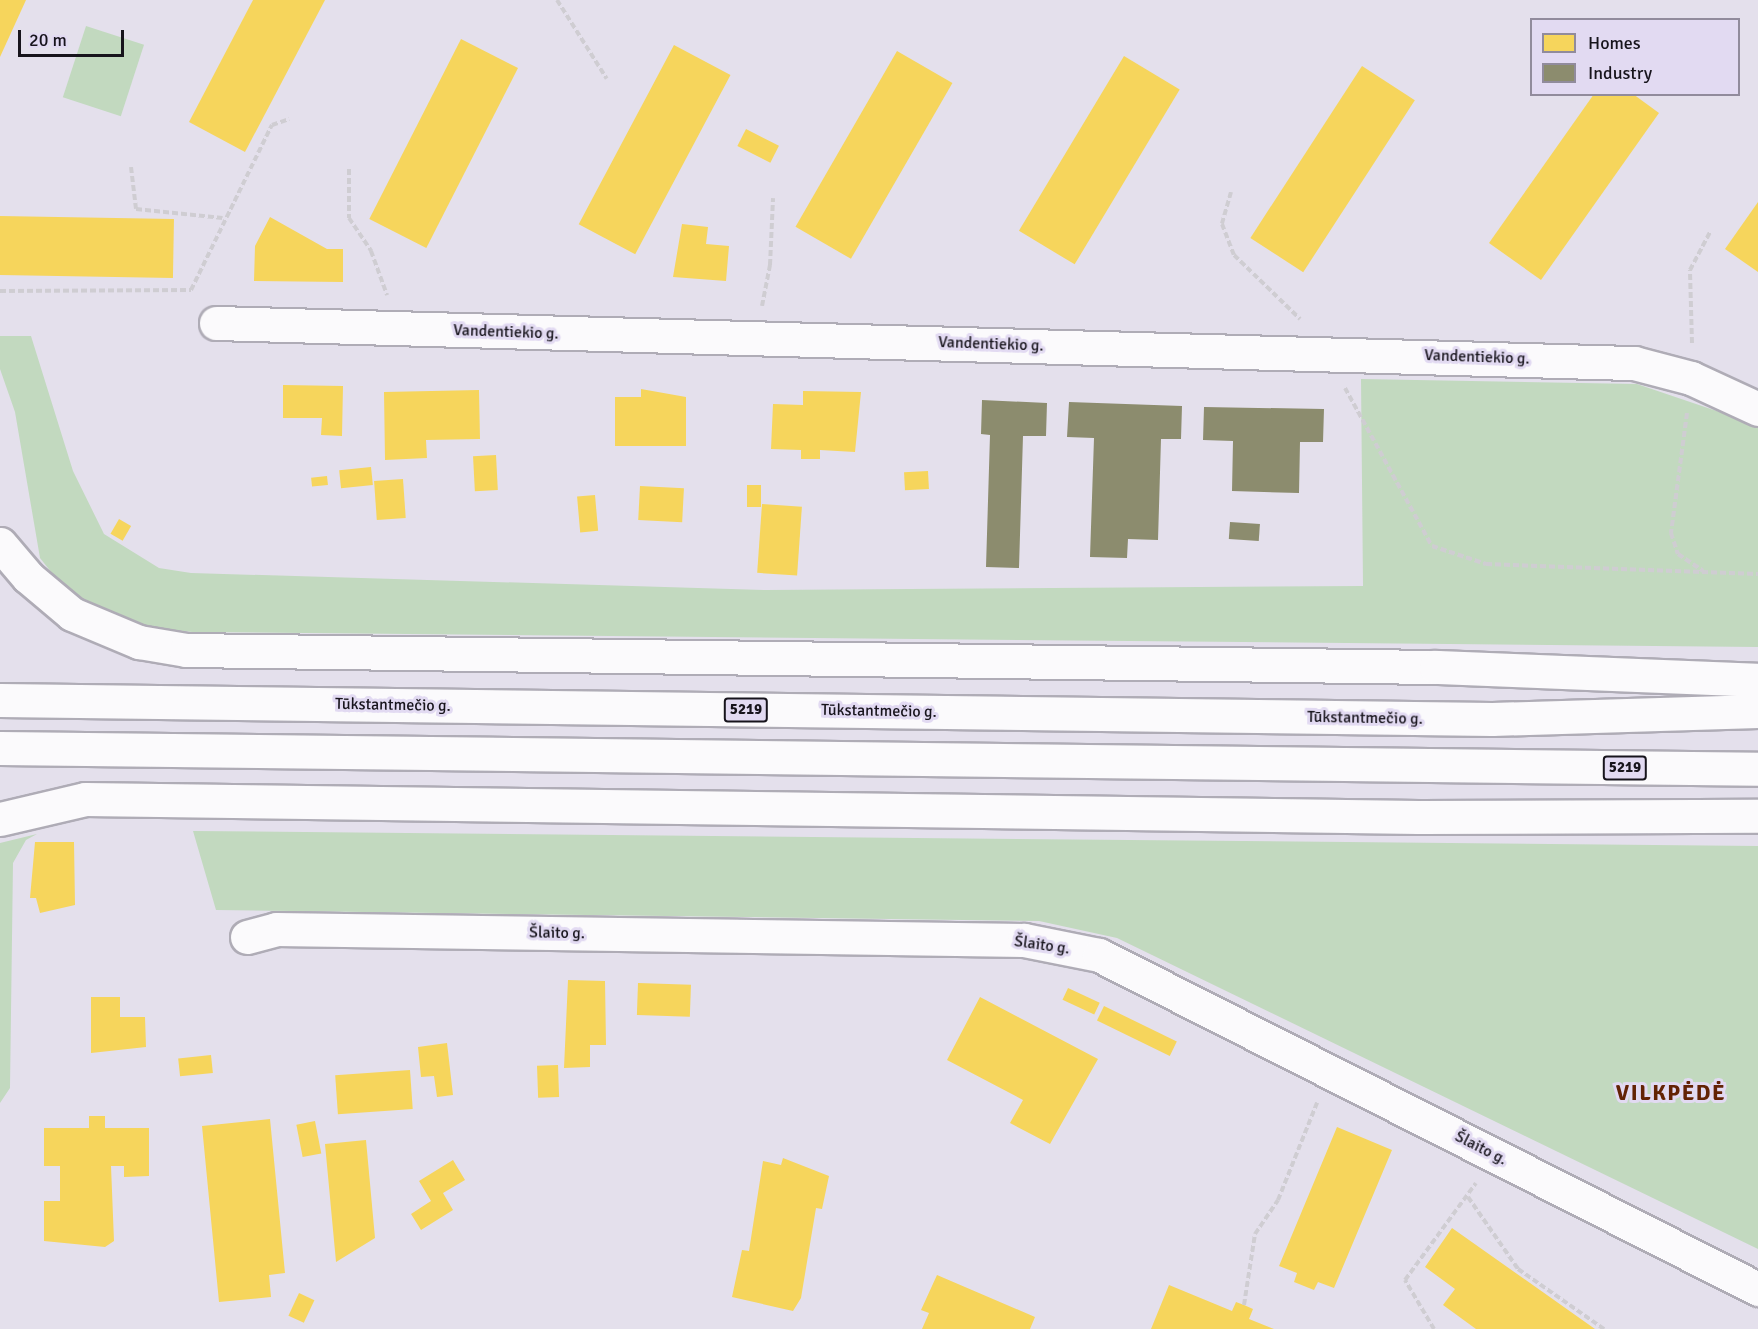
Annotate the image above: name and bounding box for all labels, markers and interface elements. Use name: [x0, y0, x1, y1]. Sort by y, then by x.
scale bar: [21, 18, 128, 56]
legend: [1530, 18, 1740, 96]
text: 20 m: [29, 29, 67, 51]
text: Homes: [1588, 32, 1641, 54]
text: Industry: [1588, 62, 1652, 84]
street label: Vandentiekio g.: [453, 321, 559, 343]
street label: Vandentiekio g.: [938, 333, 1044, 355]
street label: Vandentiekio g.: [1424, 346, 1530, 368]
street label: Tūkstantmečio g.: [335, 694, 451, 716]
road number: 5219: [724, 698, 768, 722]
street label: Tūkstantmečio g.: [821, 700, 937, 722]
street label: Tūkstantmečio g.: [1307, 707, 1423, 729]
road number: 5219: [1602, 756, 1648, 780]
street label: Šlaito g.: [529, 923, 585, 943]
street label: Šlaito g.: [1013, 932, 1071, 958]
district label: VILKPĖDĖ: [1616, 1080, 1726, 1106]
street label: Šlaito g.: [1452, 1127, 1510, 1169]

